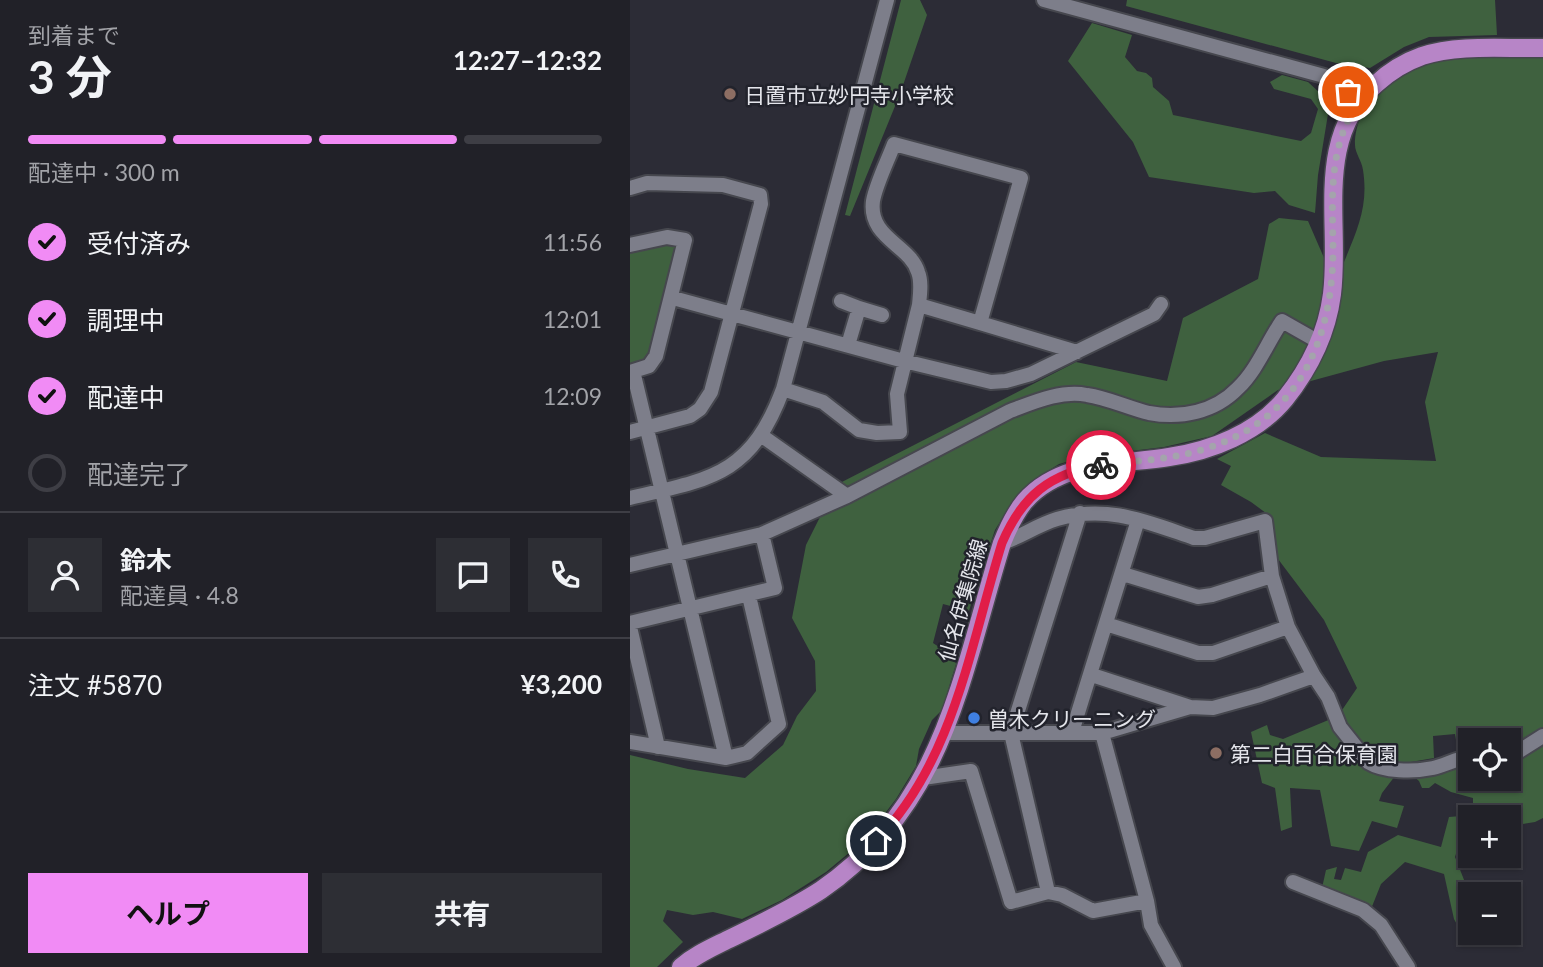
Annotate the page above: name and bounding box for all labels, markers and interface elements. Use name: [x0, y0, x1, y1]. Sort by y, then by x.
text: 到着まで: [28, 21, 120, 49]
text: 12:27–12:32: [453, 44, 602, 76]
text: 3 分: [28, 49, 112, 104]
pin: [1318, 62, 1378, 122]
icon: bag: [1329, 73, 1367, 111]
place label: 日置市立妙円寺小学校: [744, 82, 954, 107]
marker: 日置市立妙円寺小学校: [722, 86, 738, 102]
text: 配達中 · 300 m: [28, 158, 180, 186]
icon: check: [28, 223, 66, 261]
text: 受付済み: [87, 227, 191, 259]
text: 11:56: [543, 228, 602, 256]
icon: check: [28, 300, 66, 338]
text: 調理中: [87, 304, 165, 336]
text: 12:01: [543, 305, 602, 333]
icon: check: [28, 377, 66, 415]
text: 配達中: [87, 381, 165, 413]
text: 12:09: [543, 382, 602, 410]
courier: [1066, 430, 1136, 500]
icon: bike: [1082, 446, 1120, 484]
text: 配達完了: [87, 458, 191, 490]
street label: 仙名伊集院線: [933, 536, 991, 664]
button: person: [28, 538, 102, 612]
button: chat: [436, 538, 510, 612]
button: phone: [528, 538, 602, 612]
text: 鈴木: [120, 544, 172, 576]
text: 配達員 · 4.8: [120, 581, 239, 609]
text: ¥3,200: [521, 668, 602, 700]
text: 注文 #5870: [28, 669, 162, 701]
place label: 曽木クリーニング: [988, 706, 1156, 731]
marker: 曽木クリーニング: [966, 710, 982, 726]
map controls: [1458, 728, 1521, 945]
button: locate: [1458, 728, 1521, 791]
place label: 第二白百合保育園: [1230, 741, 1398, 766]
marker: 第二白百合保育園: [1208, 745, 1224, 761]
button: +: [1458, 805, 1521, 868]
pin: [846, 811, 906, 871]
icon: home: [857, 822, 895, 860]
button: ヘルプ: [28, 873, 308, 953]
button: 共有: [322, 873, 602, 953]
button: −: [1458, 882, 1521, 945]

